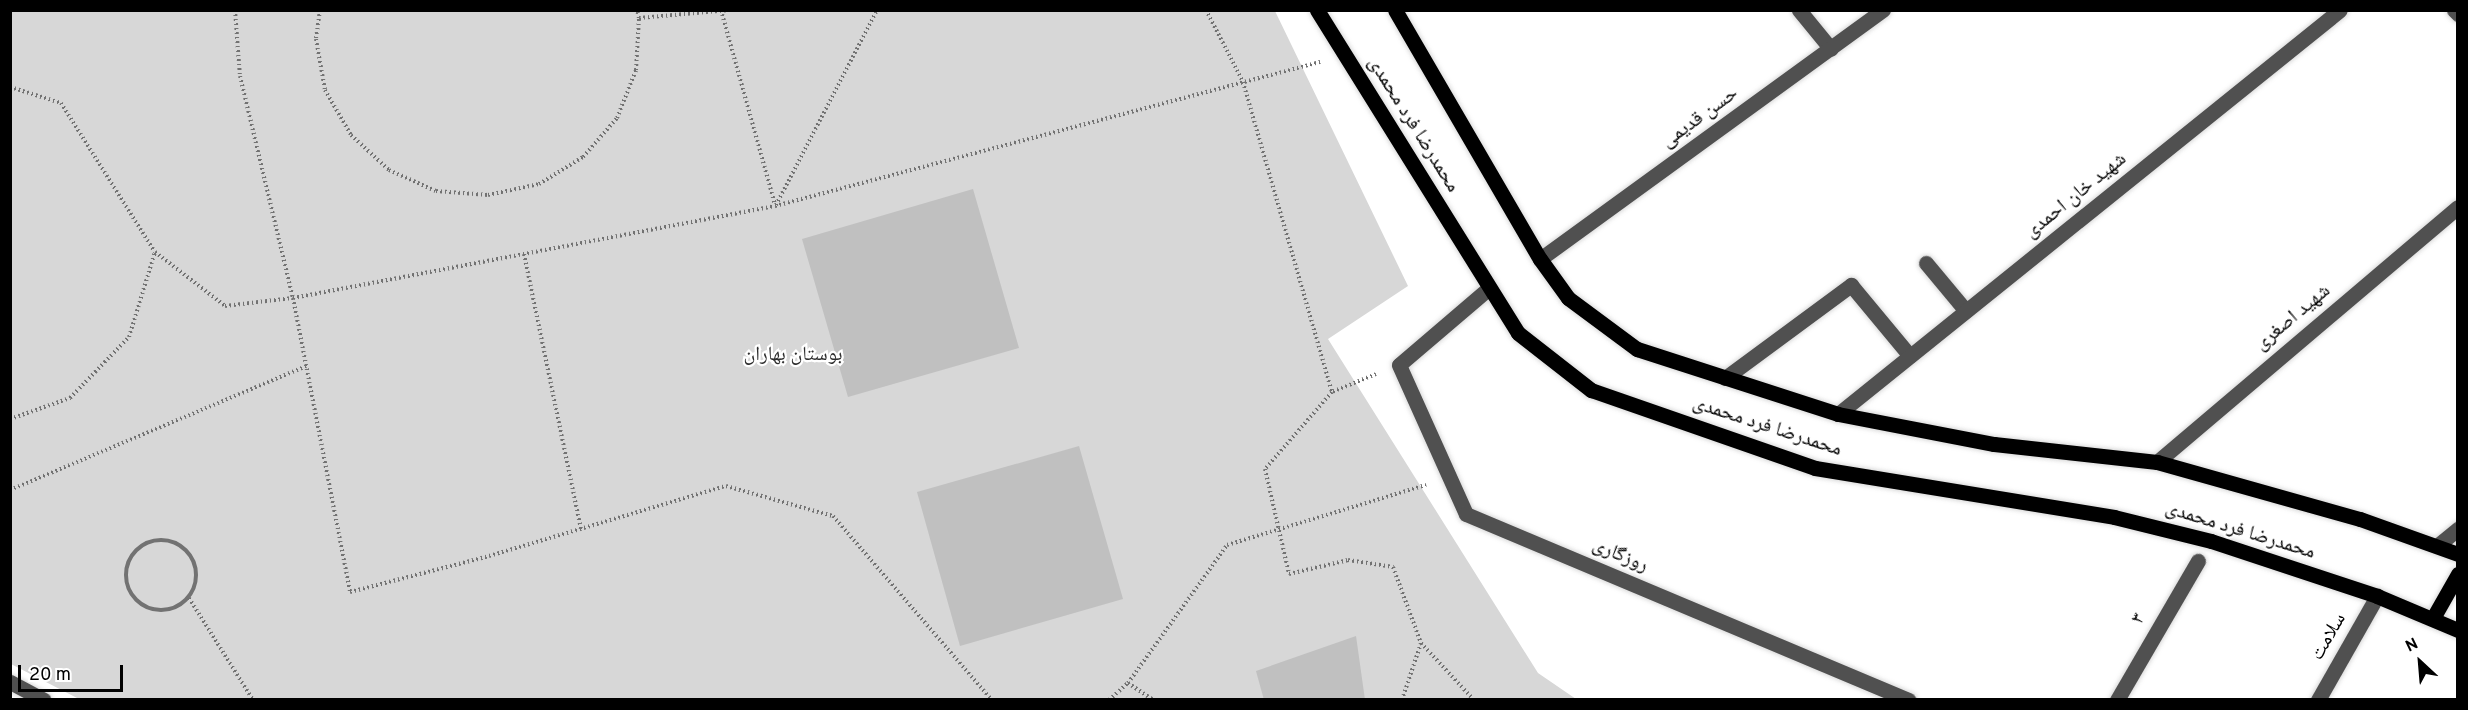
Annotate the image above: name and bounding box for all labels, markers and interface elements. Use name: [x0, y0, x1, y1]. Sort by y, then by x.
street label: محمدرضا فرد محمدی: [1362, 53, 1464, 197]
street label: حسن قدیمی: [1657, 82, 1743, 154]
street label: شهید خان احمدی: [2020, 148, 2132, 244]
street label: شهید اصغری: [2250, 279, 2336, 357]
park label: بوستان بهاران: [743, 343, 843, 367]
street label: محمدرضا فرد محمدی: [1689, 392, 1845, 462]
street label: محمدرضا فرد محمدی: [2162, 497, 2318, 565]
street label: روزگاری: [1589, 534, 1651, 578]
street label: ۳: [2126, 609, 2152, 629]
street label: سلامت: [2306, 609, 2352, 665]
north arrow: [2390, 632, 2450, 692]
text: N: [2403, 634, 2422, 657]
scale bar: [21, 653, 126, 691]
text: 20 m: [29, 664, 71, 687]

